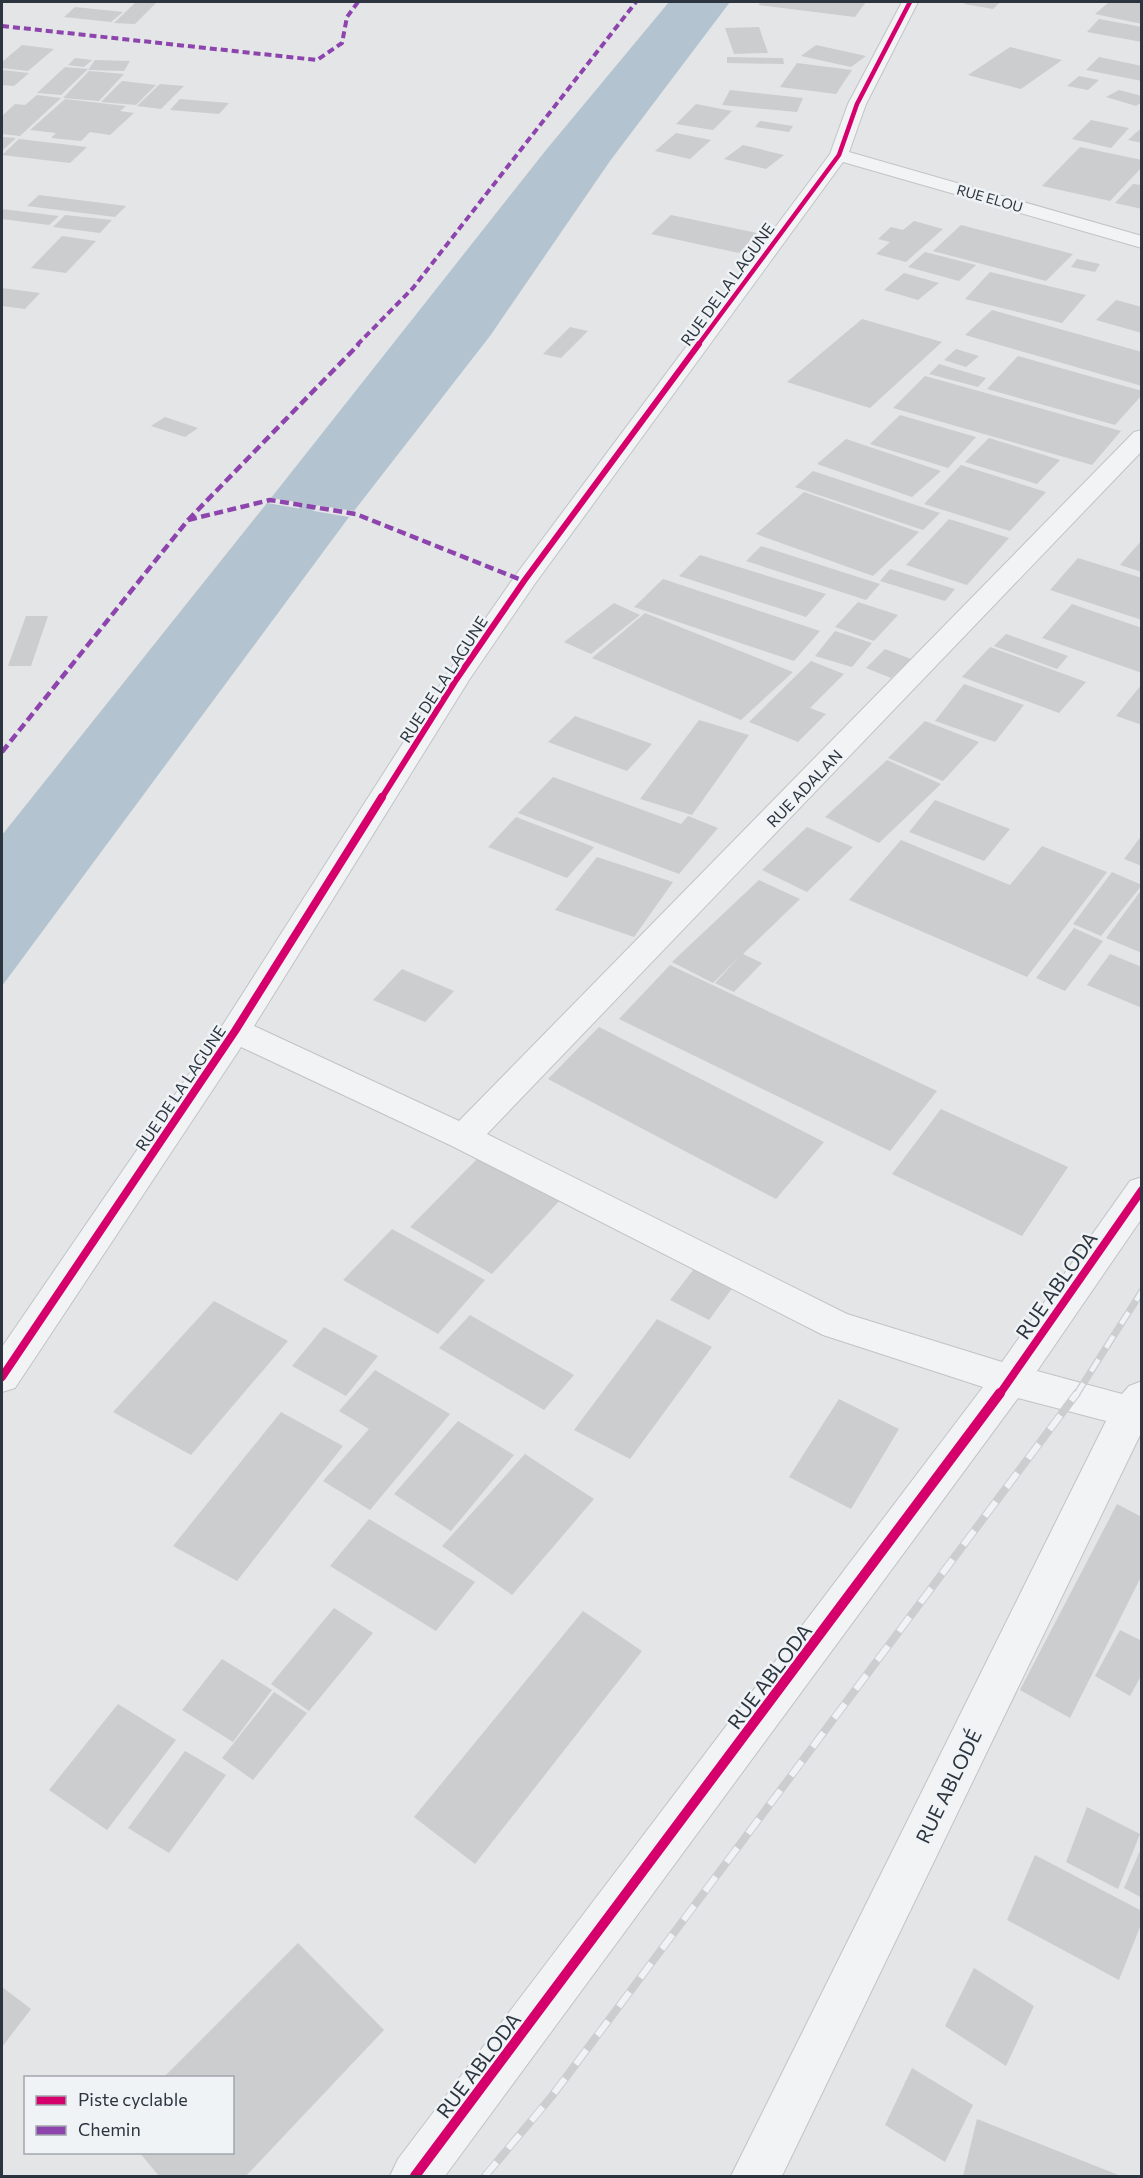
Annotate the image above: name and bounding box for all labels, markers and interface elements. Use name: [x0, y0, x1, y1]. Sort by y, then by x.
street label: RUE ELOU: [955, 180, 1025, 216]
street label: RUE DE LA LAGUNE: [676, 219, 778, 349]
street label: RUE DE LA LAGUNE: [395, 612, 491, 746]
street label: RUE ADALAN: [762, 745, 846, 831]
street label: RUE DE LA LAGUNE: [131, 1022, 229, 1154]
street label: RUE ABLODA: [1010, 1227, 1102, 1343]
street label: RUE ABLODA: [722, 1619, 816, 1733]
street label: RUE ABLODÉ: [910, 1725, 986, 1847]
street label: RUE ABLODA: [431, 2008, 525, 2122]
legend: [24, 2076, 234, 2154]
text: Piste cyclable: [78, 2088, 188, 2110]
text: Chemin: [78, 2118, 141, 2140]

